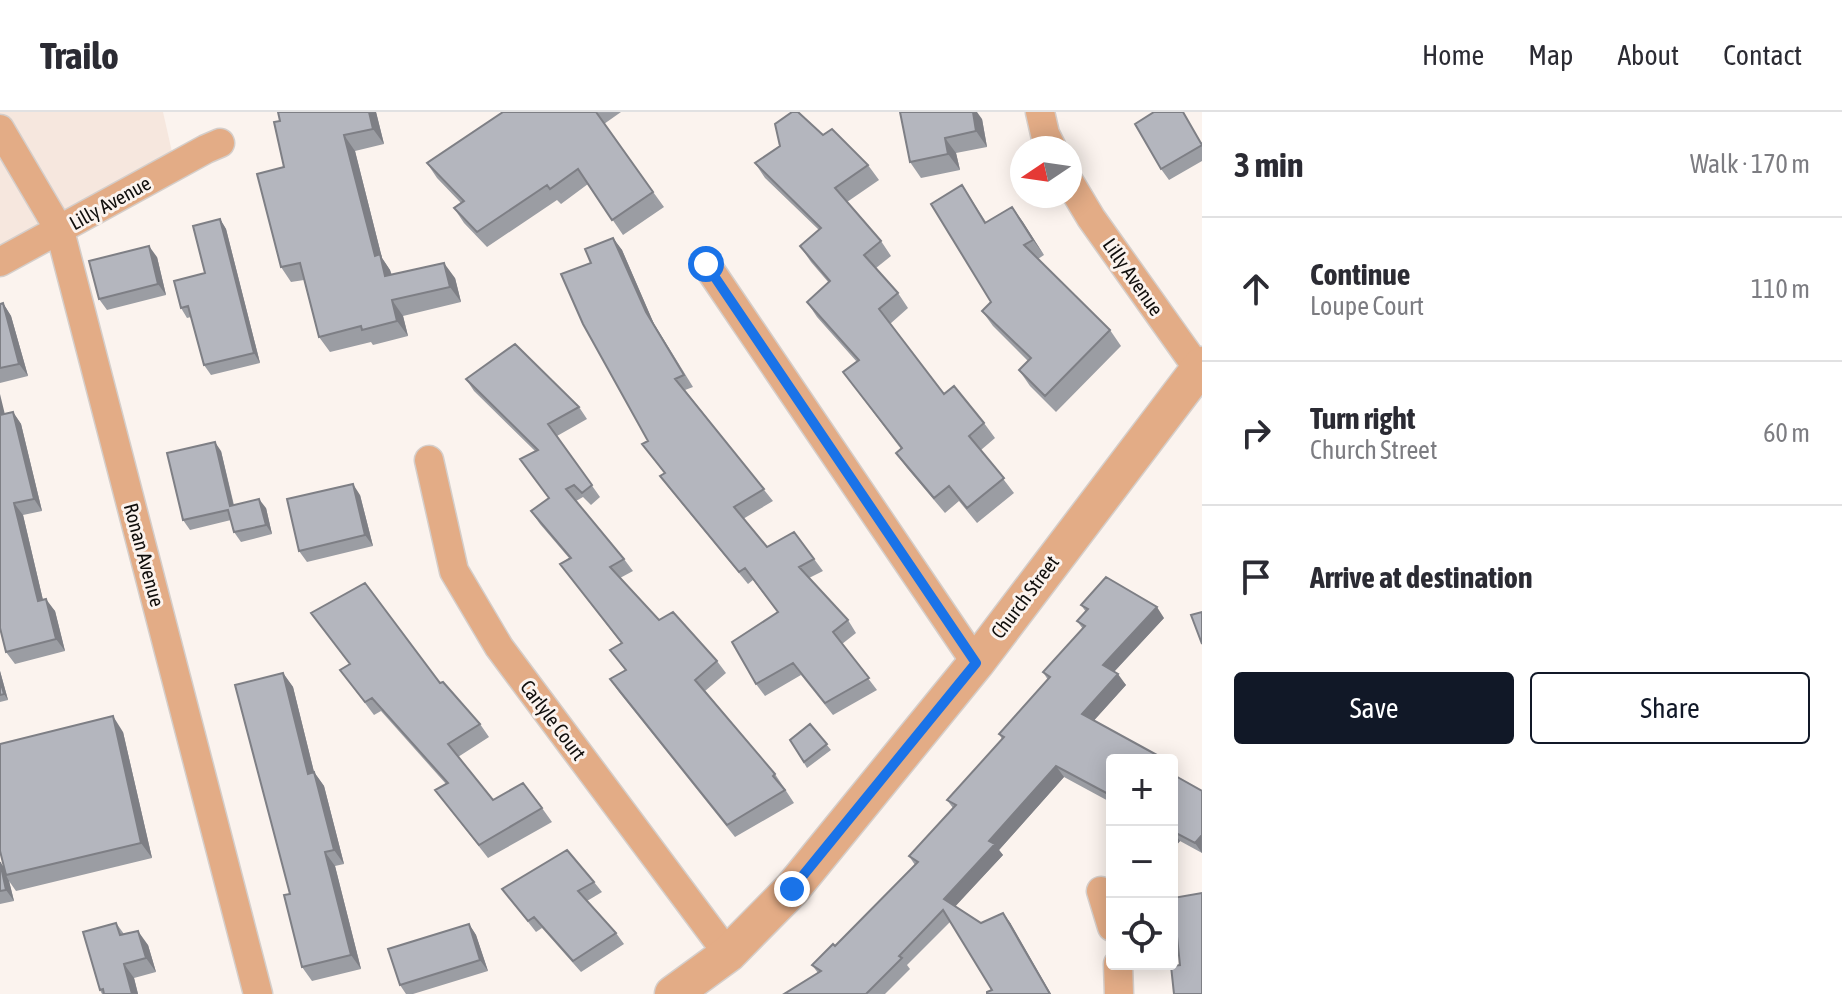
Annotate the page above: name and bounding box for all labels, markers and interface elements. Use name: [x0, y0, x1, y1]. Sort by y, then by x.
text: Trailo: [40, 34, 119, 77]
text: Home: [1422, 39, 1484, 71]
text: Map: [1528, 39, 1573, 71]
text: About: [1617, 39, 1679, 71]
text: Contact: [1723, 39, 1802, 71]
north arrow: [1010, 136, 1082, 208]
text: 3 min: [1234, 145, 1303, 184]
text: Walk · 170 m: [1690, 149, 1810, 179]
street label: Lilly Avenue: [65, 171, 154, 234]
street label: Lilly Avenue: [1098, 234, 1168, 320]
route start: [688, 246, 724, 282]
text: Continue: [1310, 257, 1410, 291]
icon: ahead: [1234, 267, 1278, 311]
text: 110 m: [1751, 274, 1810, 304]
text: Loupe Court: [1310, 291, 1424, 321]
text: Turn right: [1310, 401, 1416, 435]
icon: right: [1234, 411, 1278, 455]
text: 60 m: [1763, 418, 1810, 448]
text: Church Street: [1310, 435, 1437, 465]
street label: Ronan Avenue: [120, 501, 169, 609]
street label: Church Street: [986, 550, 1063, 643]
icon: arrive: [1234, 555, 1278, 599]
text: Arrive at destination: [1310, 560, 1532, 594]
button: Save: [1234, 672, 1514, 744]
button: Share: [1530, 672, 1810, 744]
street label: Carlyle Court: [516, 675, 591, 764]
map controls: [1106, 754, 1178, 970]
button: +: [1106, 754, 1178, 826]
button: −: [1106, 826, 1178, 898]
route end: [774, 871, 810, 907]
button: locate: [1106, 898, 1178, 970]

